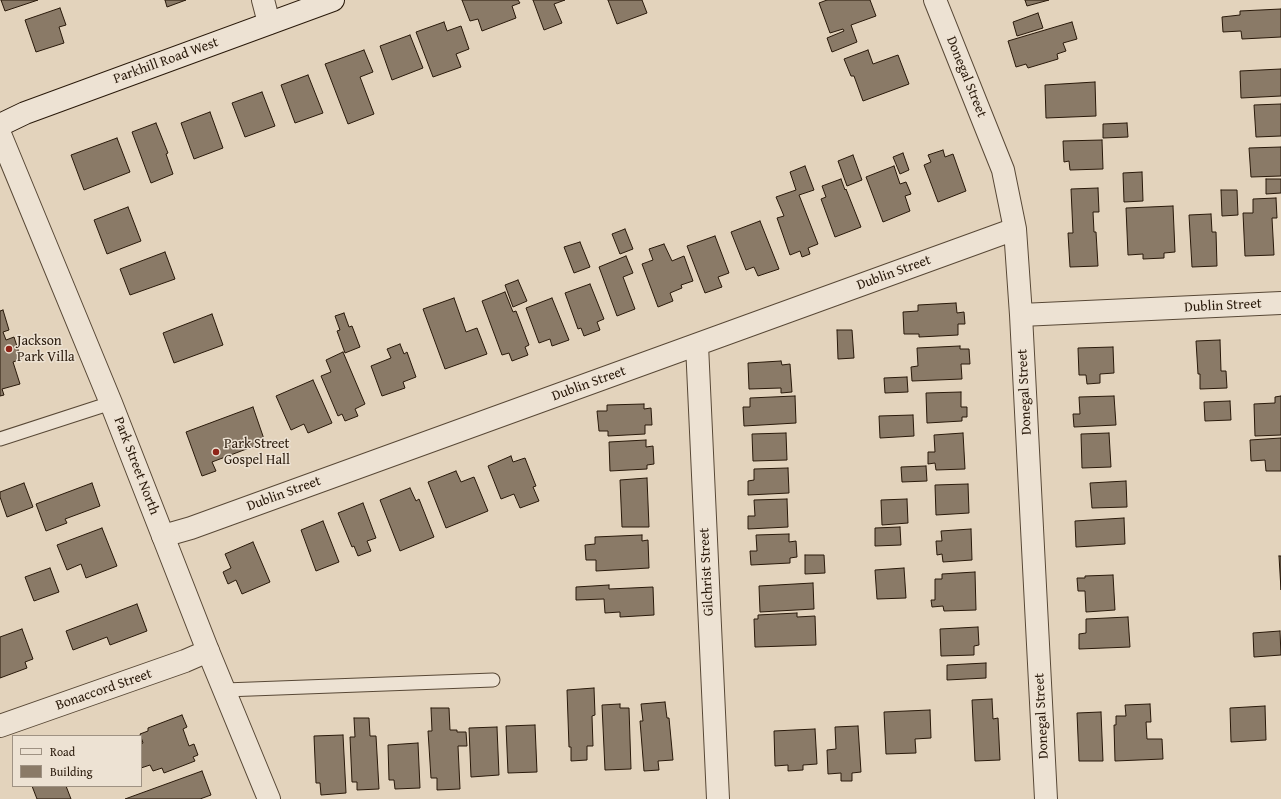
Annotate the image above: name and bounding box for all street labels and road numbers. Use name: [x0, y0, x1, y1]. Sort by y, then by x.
street label: Parkhill Road West: [111, 34, 221, 88]
street label: Donegal Street: [942, 34, 990, 120]
street label: Dublin Street: [855, 252, 933, 294]
street label: Dublin Street: [1184, 296, 1262, 316]
street label: Donegal Street: [1014, 349, 1036, 435]
street label: Dublin Street: [550, 363, 628, 405]
street label: Park Street North: [110, 415, 162, 517]
street label: Dublin Street: [245, 473, 323, 515]
street label: Gilchrist Street: [696, 527, 718, 617]
street label: Bonaccord Street: [54, 666, 154, 714]
street label: Donegal Street: [1031, 673, 1053, 759]

